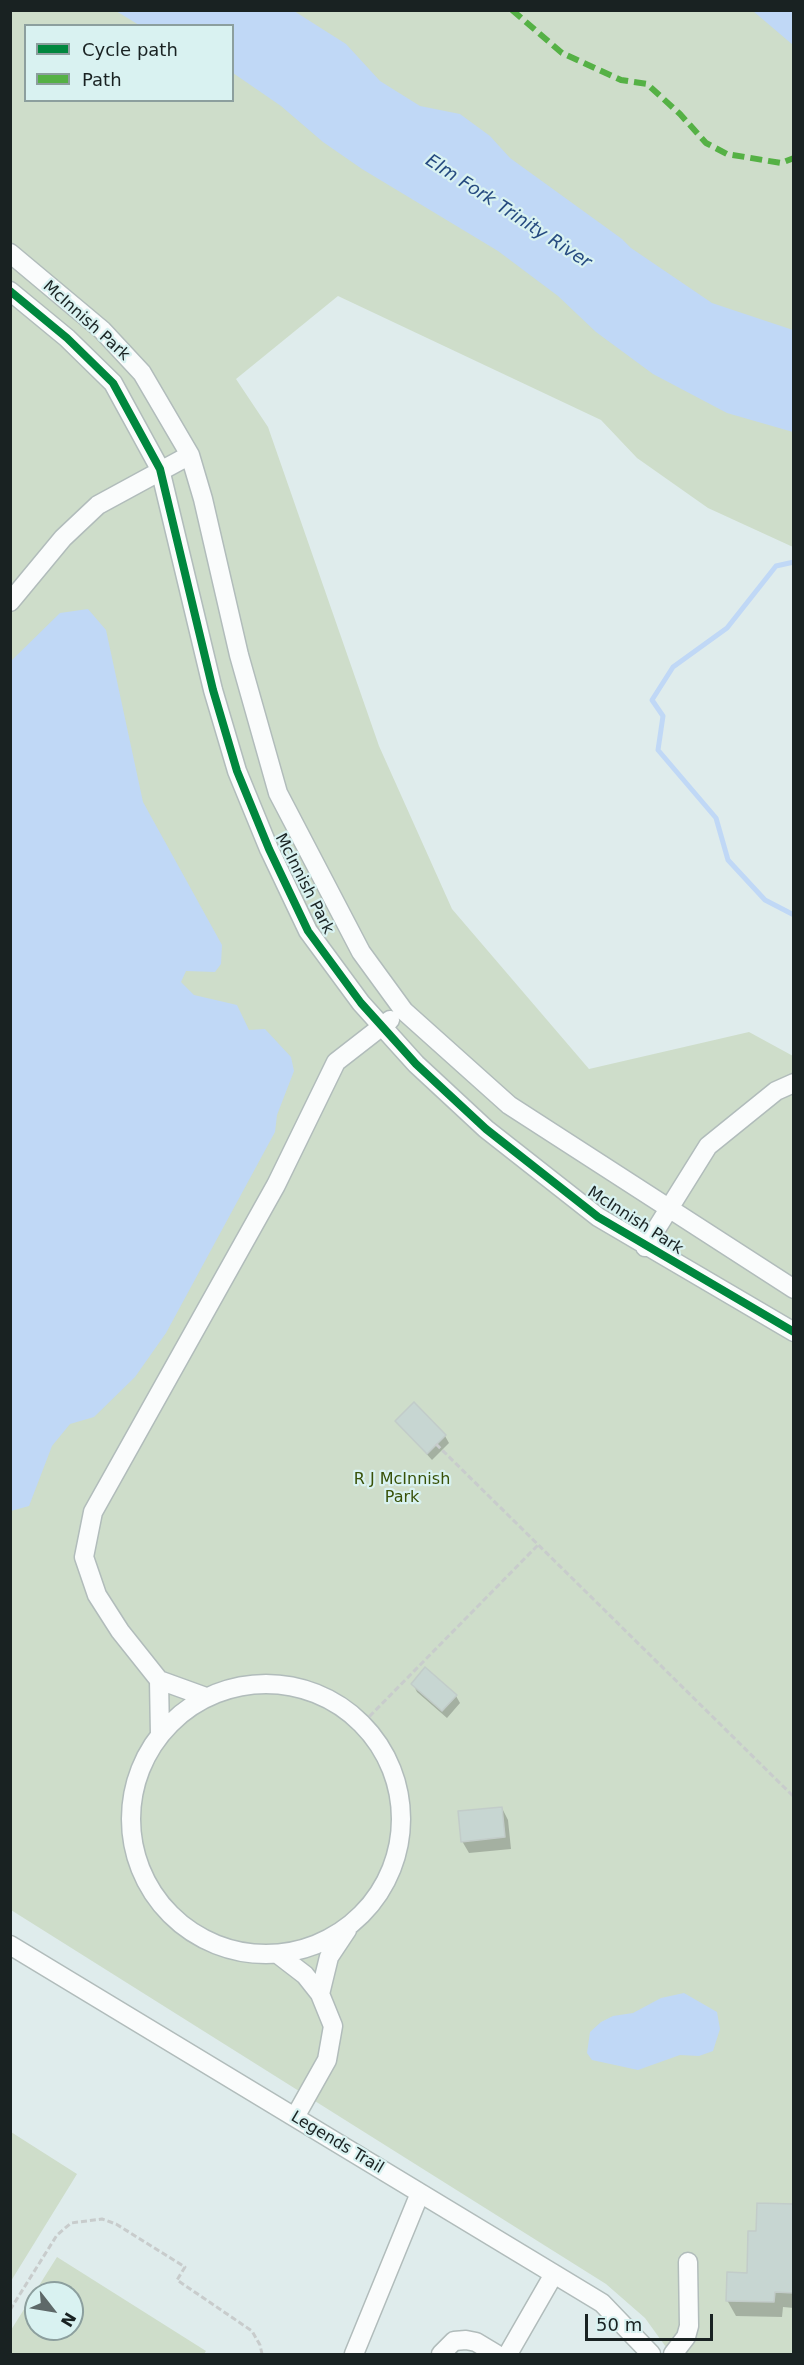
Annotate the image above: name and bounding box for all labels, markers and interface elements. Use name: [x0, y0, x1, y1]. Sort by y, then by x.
legend: [24, 24, 234, 102]
text: Cycle path: [82, 39, 178, 60]
text: Path: [82, 69, 122, 90]
water label: Elm Fork Trinity River: [421, 150, 595, 274]
street label: McInnish Park: [39, 277, 133, 365]
street label: McInnish Park: [270, 831, 338, 937]
street label: McInnish Park: [584, 1183, 686, 1259]
park label: R J McInnish Park: [354, 1470, 450, 1508]
street label: Legends Trail: [287, 2108, 387, 2178]
north arrow: [24, 2281, 84, 2341]
scale bar: [588, 2302, 716, 2340]
text: N: [57, 2309, 80, 2330]
text: 50 m: [596, 2314, 642, 2335]

